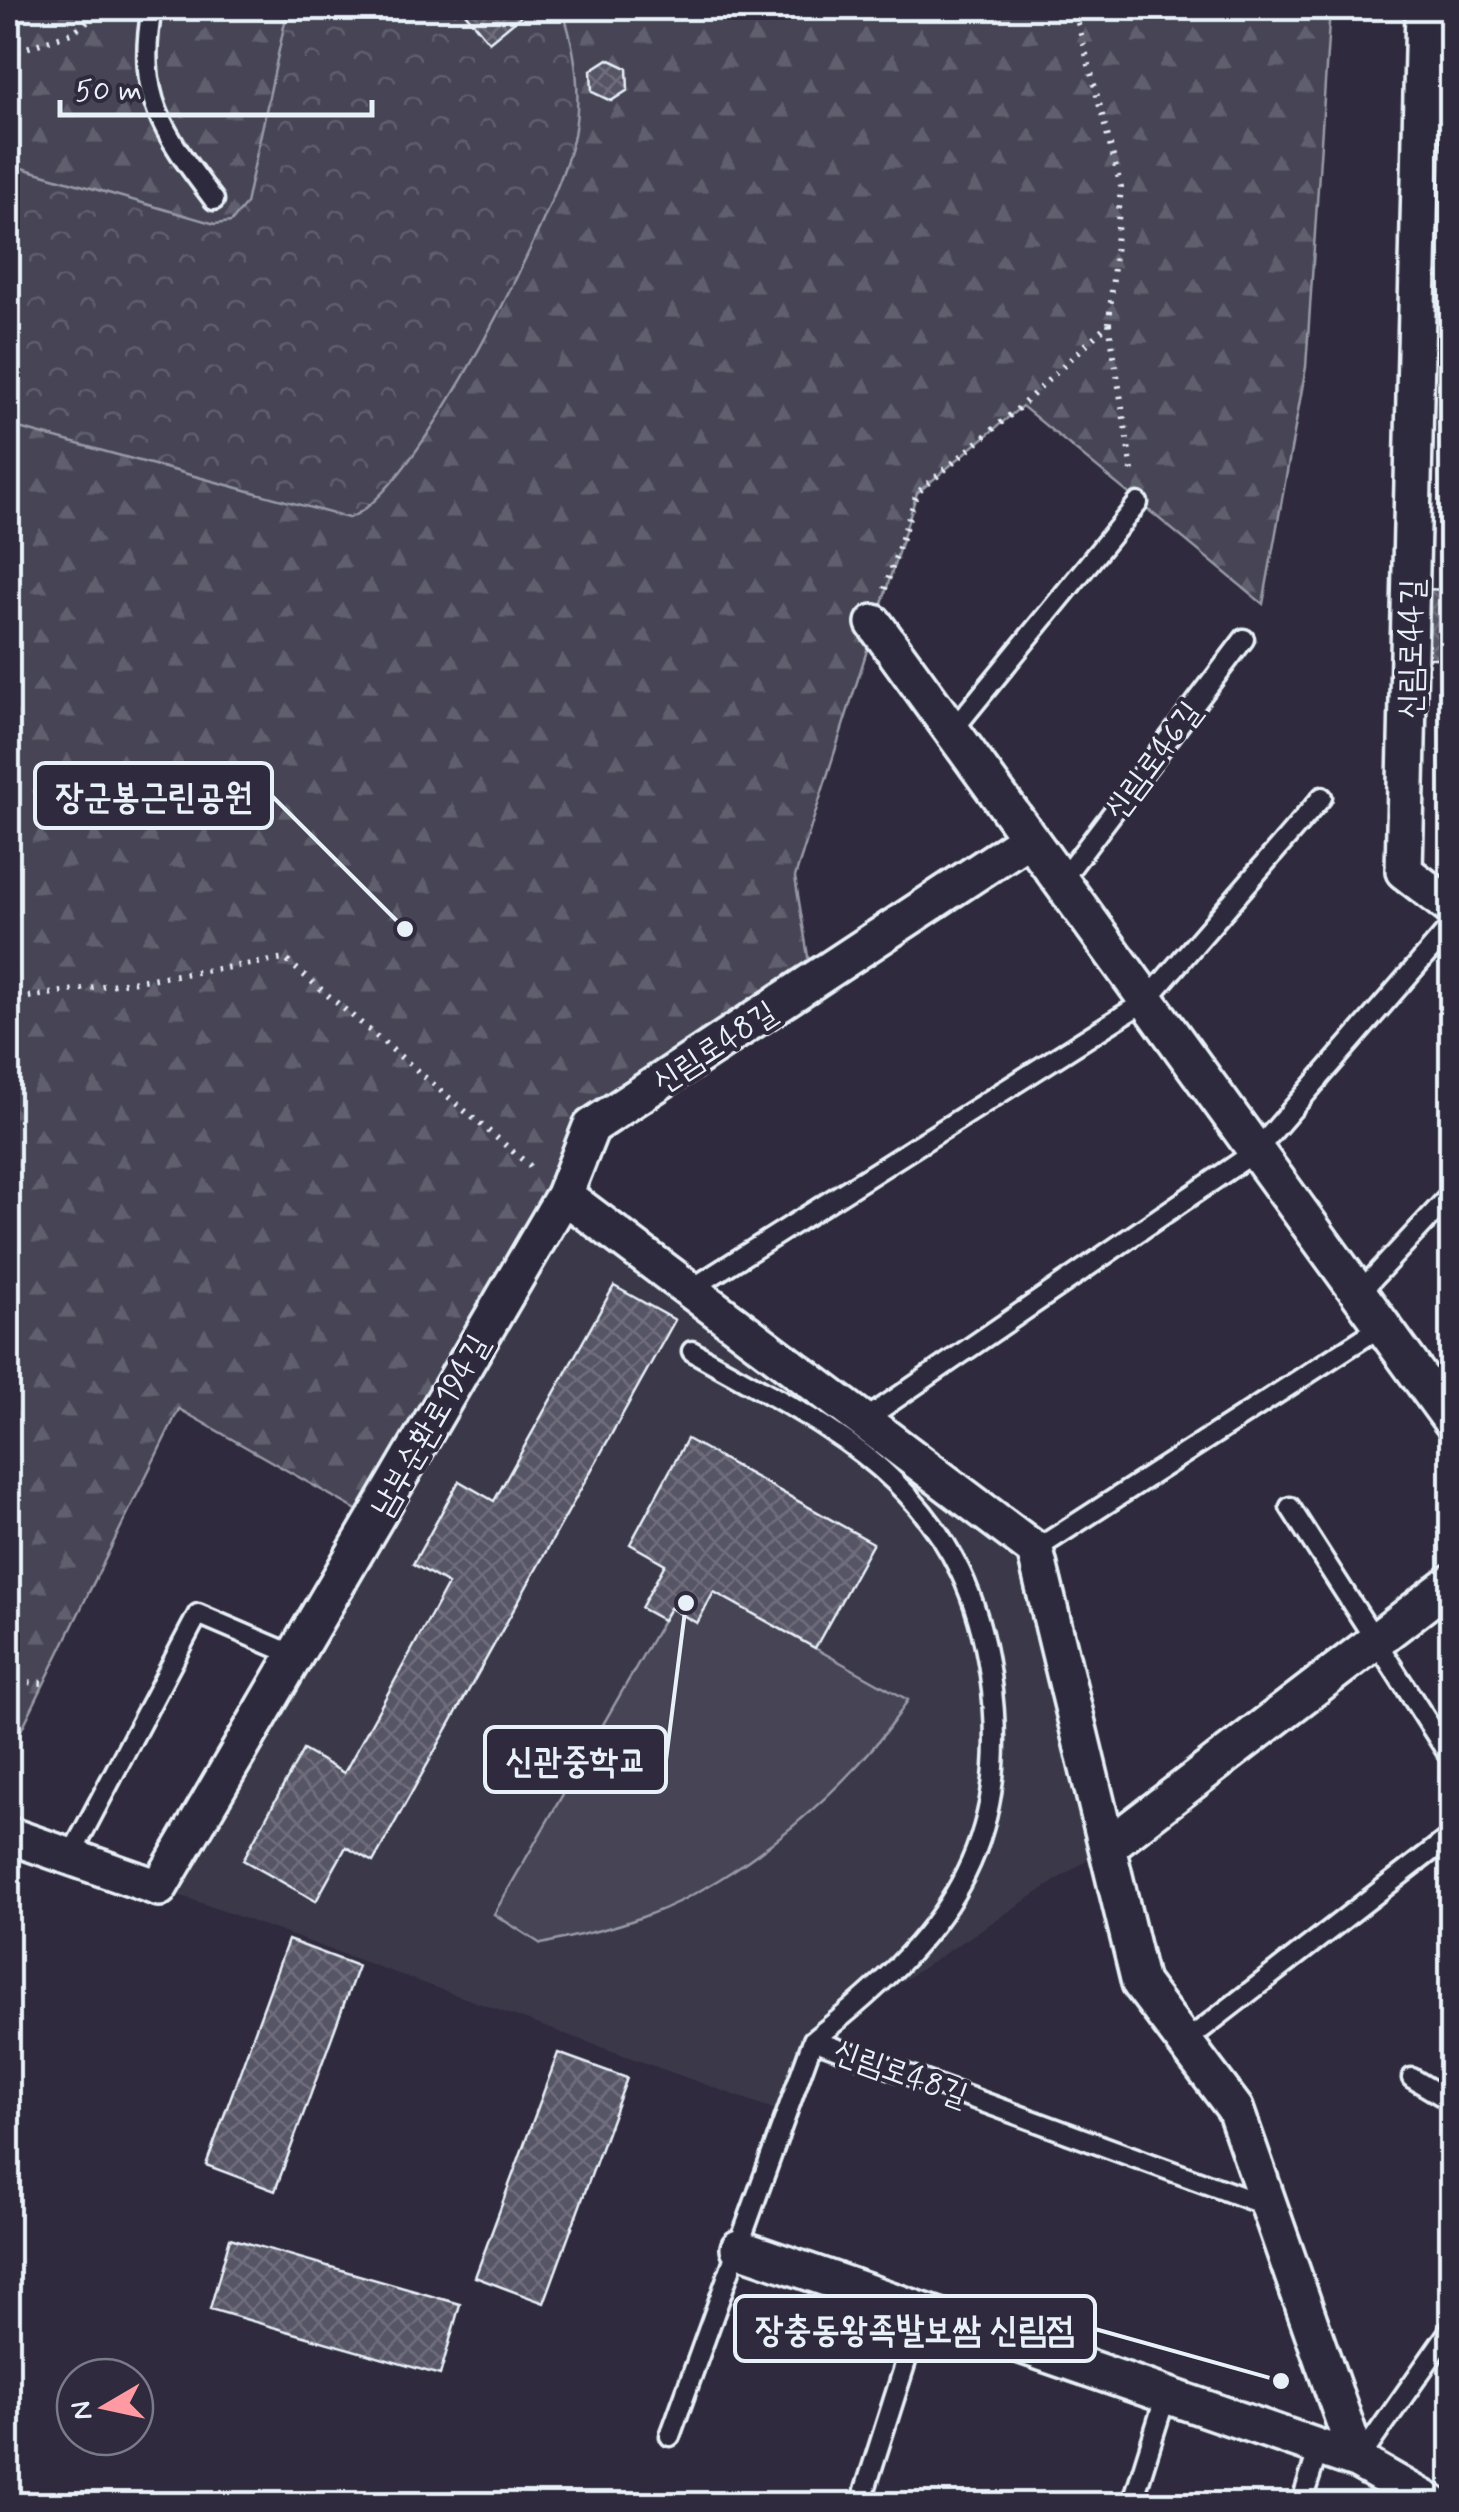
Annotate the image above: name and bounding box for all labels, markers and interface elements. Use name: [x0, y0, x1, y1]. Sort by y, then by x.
scale bar: [60, 55, 372, 117]
text: 50 m: [75, 72, 142, 111]
street label: 신림로44길: [1390, 579, 1434, 720]
street label: 신림로46길: [1095, 693, 1212, 829]
callout: 장군봉근린공원: [35, 763, 272, 828]
text: 장군봉근린공원: [55, 775, 253, 821]
street label: 신림로48길: [645, 992, 785, 1103]
street label: 남부순환로194길: [362, 1328, 500, 1524]
callout: 신관중학교: [485, 1727, 666, 1792]
text: 신관중학교: [506, 1739, 646, 1785]
street label: 신림로48길: [828, 2030, 973, 2118]
callout: 장충동왕족발보쌈 신림점: [735, 2296, 1095, 2361]
text: 장충동왕족발보쌈 신림점: [755, 2308, 1075, 2354]
north arrow: [55, 2357, 155, 2457]
text: N: [63, 2398, 103, 2423]

